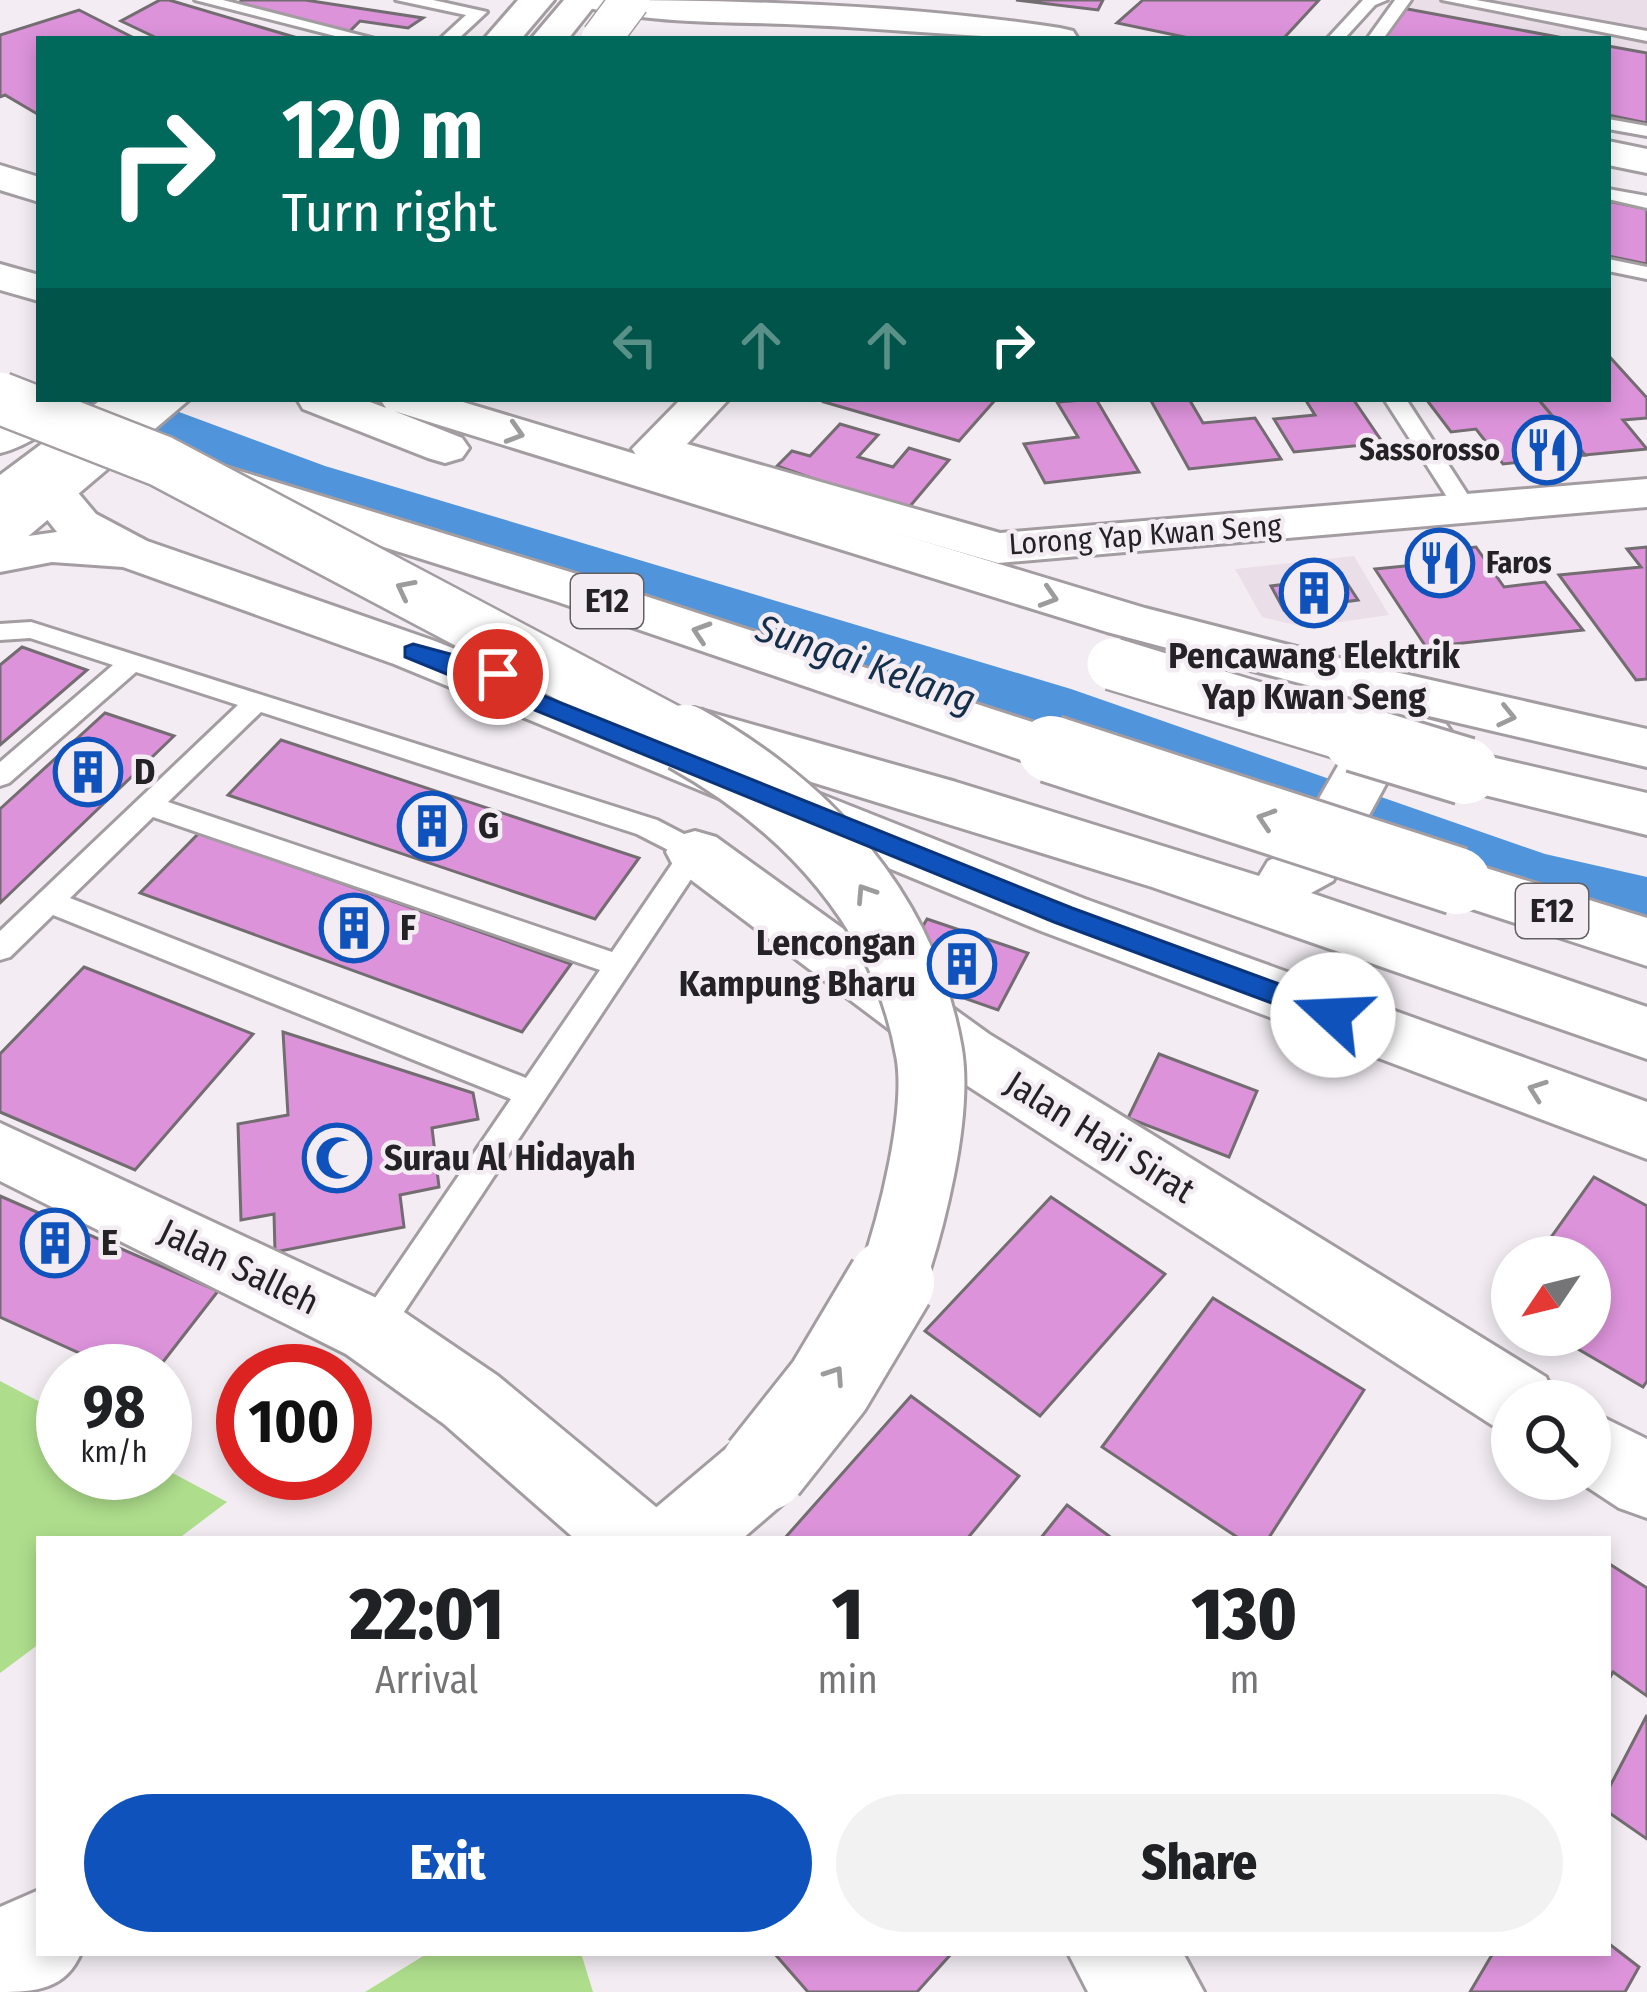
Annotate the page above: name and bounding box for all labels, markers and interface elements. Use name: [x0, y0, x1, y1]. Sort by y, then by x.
text: 120 m: [282, 79, 484, 180]
icon: right: [84, 84, 240, 240]
text: Turn right: [282, 181, 497, 245]
icon: left: [602, 312, 668, 378]
icon: ahead: [728, 312, 794, 378]
icon: ahead: [854, 312, 920, 378]
icon: right: [980, 312, 1046, 378]
restaurant icon: Sassorosso: [1512, 415, 1582, 485]
one-way arrow: [504, 419, 525, 444]
place label: Sassorosso: [1359, 432, 1500, 468]
street label: Lorong Yap Kwan Seng: [1007, 507, 1283, 562]
restaurant icon: Faros: [1405, 528, 1475, 598]
place label: Faros: [1486, 545, 1552, 581]
building icon: Pencawang Elektrik Yap Kwan Seng: [1279, 558, 1349, 628]
road number: E12: [571, 574, 643, 628]
one-way arrow: [396, 580, 417, 603]
one-way arrow: [1037, 583, 1058, 608]
water label: Sungai Kelang: [749, 605, 982, 723]
one-way arrow: [691, 622, 712, 647]
pin: [447, 623, 549, 725]
place label: Pencawang Elektrik Yap Kwan Seng: [1168, 634, 1460, 719]
icon: arrive: [465, 641, 531, 707]
one-way arrow: [1497, 702, 1517, 727]
building icon: D: [53, 737, 123, 807]
place label: D: [134, 750, 155, 794]
building icon: G: [397, 791, 467, 861]
place label: G: [478, 804, 499, 848]
one-way arrow: [1256, 808, 1277, 833]
road number: E12: [1516, 884, 1588, 938]
one-way arrow: [858, 885, 880, 907]
building icon: F: [319, 893, 389, 963]
place label: F: [400, 906, 416, 950]
place label: Lencongan Kampung Bharu: [679, 921, 916, 1006]
building icon: Lencongan Kampung Bharu: [927, 929, 997, 999]
position arrow: [1270, 952, 1396, 1078]
street label: Jalan Haji Sirat: [997, 1061, 1203, 1213]
one-way arrow: [1528, 1080, 1549, 1105]
mosque icon: Surau Al Hidayah: [302, 1123, 372, 1193]
place label: Surau Al Hidayah: [384, 1136, 636, 1180]
building icon: E: [20, 1208, 90, 1278]
street label: Jalan Salleh: [152, 1209, 326, 1325]
place label: E: [101, 1221, 118, 1265]
north arrow: [1491, 1236, 1611, 1356]
map controls: [1491, 1236, 1611, 1500]
speed limit sign: 100: [216, 1344, 372, 1500]
one-way arrow: [821, 1367, 843, 1389]
text: 98: [83, 1371, 145, 1443]
button: search: [1491, 1380, 1611, 1500]
text: km/h: [81, 1434, 147, 1470]
text: 22:01: [350, 1572, 504, 1658]
text: 1: [832, 1572, 863, 1658]
text: 130: [1192, 1572, 1297, 1658]
text: Arrival: [375, 1657, 478, 1703]
text: min: [817, 1657, 878, 1703]
text: m: [1229, 1657, 1259, 1703]
button: Exit: [84, 1794, 812, 1932]
button: Share: [836, 1794, 1563, 1932]

